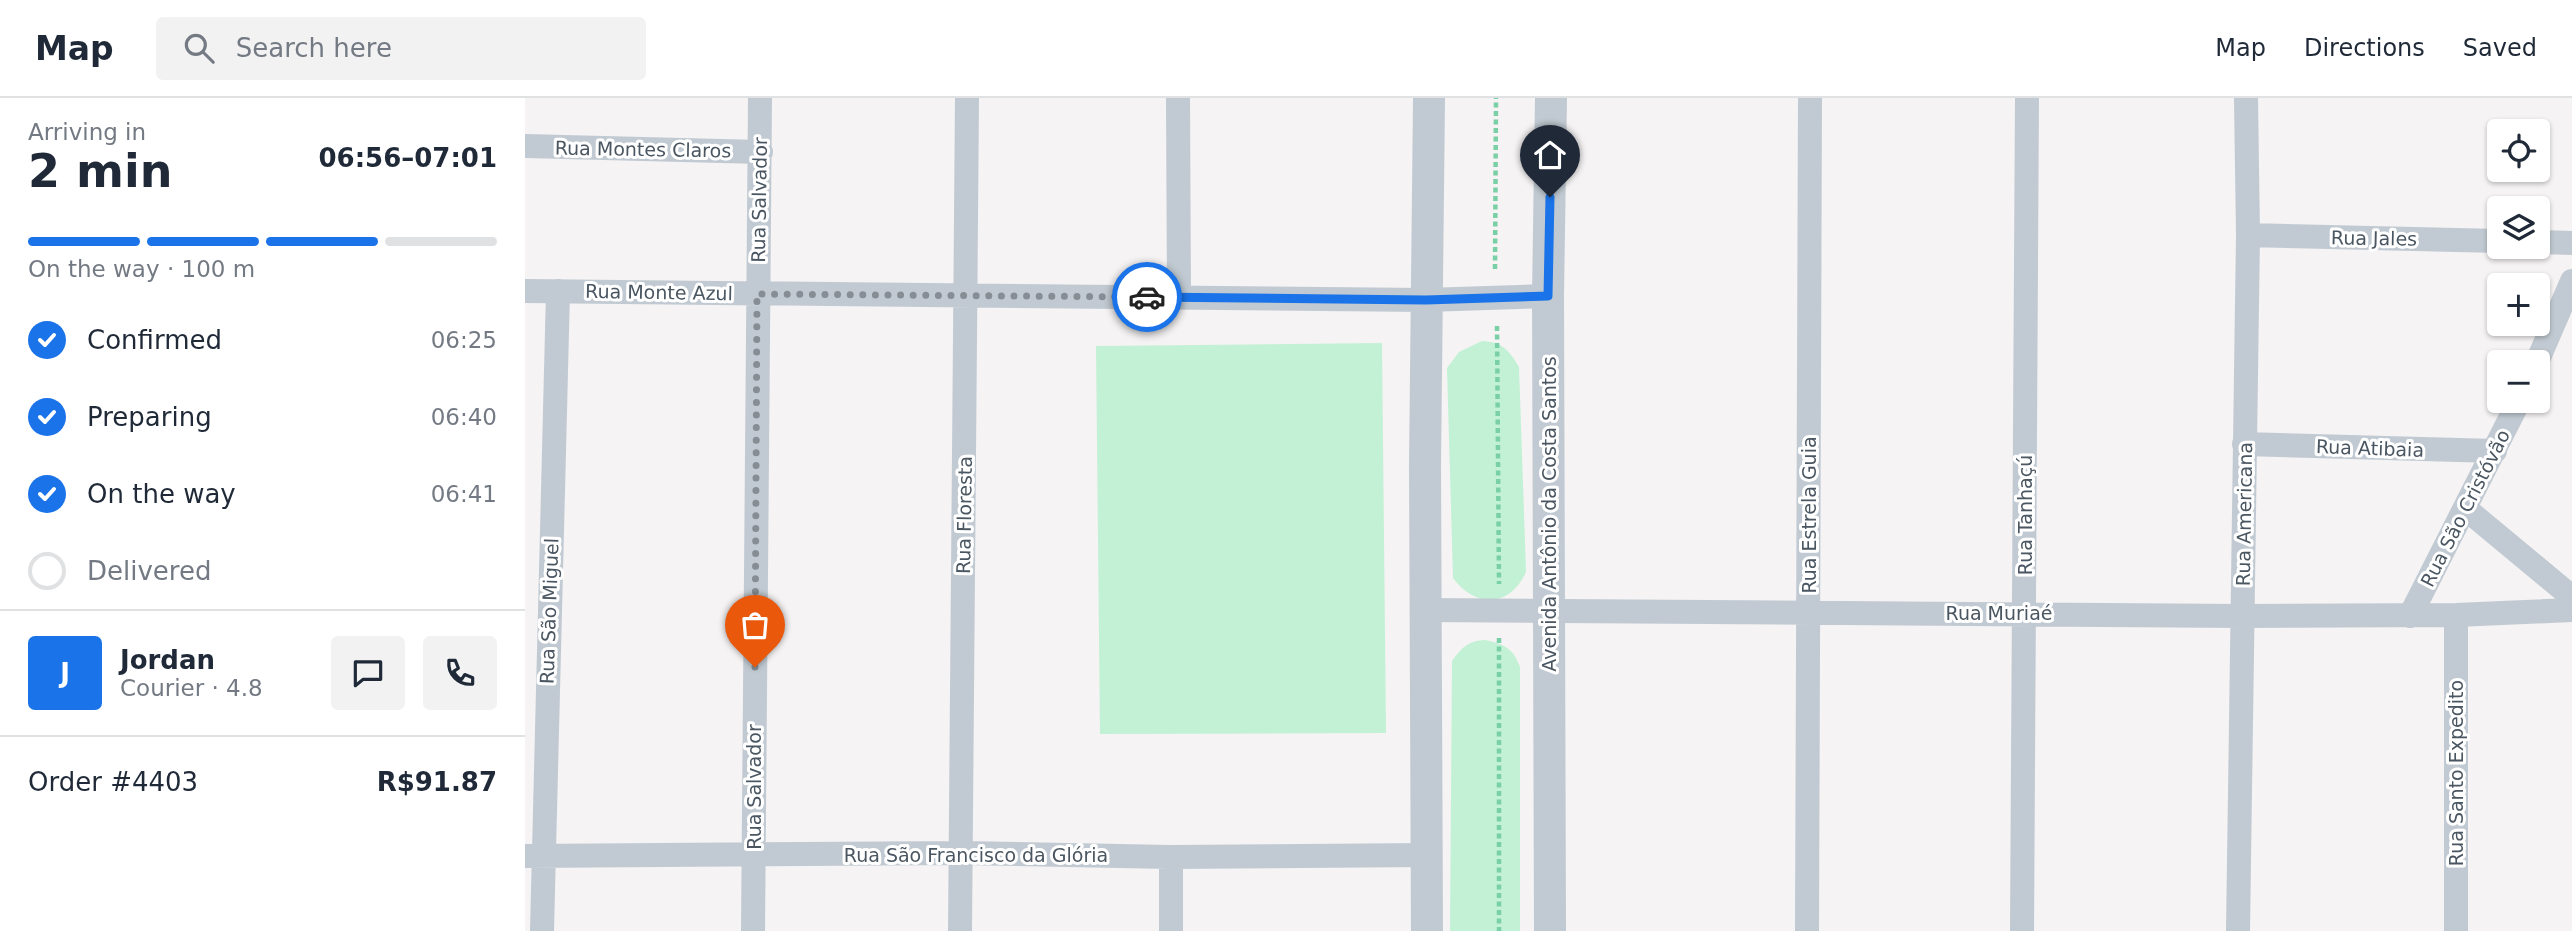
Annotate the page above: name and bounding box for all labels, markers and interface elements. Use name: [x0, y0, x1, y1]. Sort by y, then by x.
search box: [156, 17, 646, 80]
text: Map: [35, 29, 114, 68]
icon: search: [180, 29, 218, 67]
text: Search here: [236, 33, 392, 63]
text: Map: [2215, 34, 2266, 62]
text: Directions: [2304, 34, 2425, 62]
text: Saved: [2463, 34, 2537, 62]
text: Arriving in: [28, 119, 146, 145]
map controls: [2487, 119, 2550, 413]
button: locate: [2487, 119, 2550, 182]
pin: [1520, 125, 1580, 197]
street label: Rua Montes Claros: [555, 136, 731, 162]
icon: home: [1531, 136, 1569, 174]
street label: Rua Salvador: [747, 137, 771, 263]
text: 06:56–07:01: [318, 143, 497, 173]
text: 2 min: [28, 144, 172, 198]
button: layers: [2487, 196, 2550, 259]
street label: Rua Jales: [2331, 226, 2417, 250]
text: On the way · 100 m: [28, 256, 255, 282]
courier: [1112, 262, 1182, 332]
button: +: [2487, 273, 2550, 336]
icon: car: [1128, 278, 1166, 316]
street label: Rua Monte Azul: [585, 280, 733, 304]
icon: check: [28, 321, 66, 359]
text: Confirmed: [87, 325, 222, 355]
text: 06:25: [431, 327, 497, 353]
button: −: [2487, 350, 2550, 413]
street label: Avenida Antônio da Costa Santos: [1538, 356, 1560, 672]
icon: check: [28, 398, 66, 436]
text: Preparing: [87, 402, 212, 432]
text: 06:40: [431, 404, 497, 430]
street label: Rua São Cristóvão: [2416, 426, 2514, 590]
street label: Rua Atibaia: [2316, 435, 2424, 461]
street label: Rua Estrela Guia: [1798, 436, 1820, 594]
street label: Rua Americana: [2232, 442, 2256, 586]
street label: Rua Tanhaçú: [2014, 455, 2036, 575]
street label: Rua Floresta: [952, 456, 976, 574]
icon: check: [28, 475, 66, 513]
text: On the way: [87, 479, 236, 509]
text: 06:41: [431, 481, 497, 507]
street label: Rua São Miguel: [535, 538, 563, 684]
text: Delivered: [87, 556, 211, 586]
pin: [725, 595, 785, 667]
street label: Rua Muriaé: [1946, 602, 2052, 624]
icon: bag: [736, 606, 774, 644]
button: chat: [331, 636, 405, 710]
button: phone: [423, 636, 497, 710]
text: Jordan: [120, 645, 215, 675]
text: J: [60, 658, 70, 688]
text: Courier · 4.8: [120, 675, 263, 701]
street label: Rua Santo Expedito: [2445, 680, 2467, 866]
street label: Rua Salvador: [743, 724, 765, 850]
text: Order #4403: [28, 767, 198, 797]
text: R$91.87: [377, 767, 497, 797]
street label: Rua São Francisco da Glória: [844, 844, 1108, 866]

